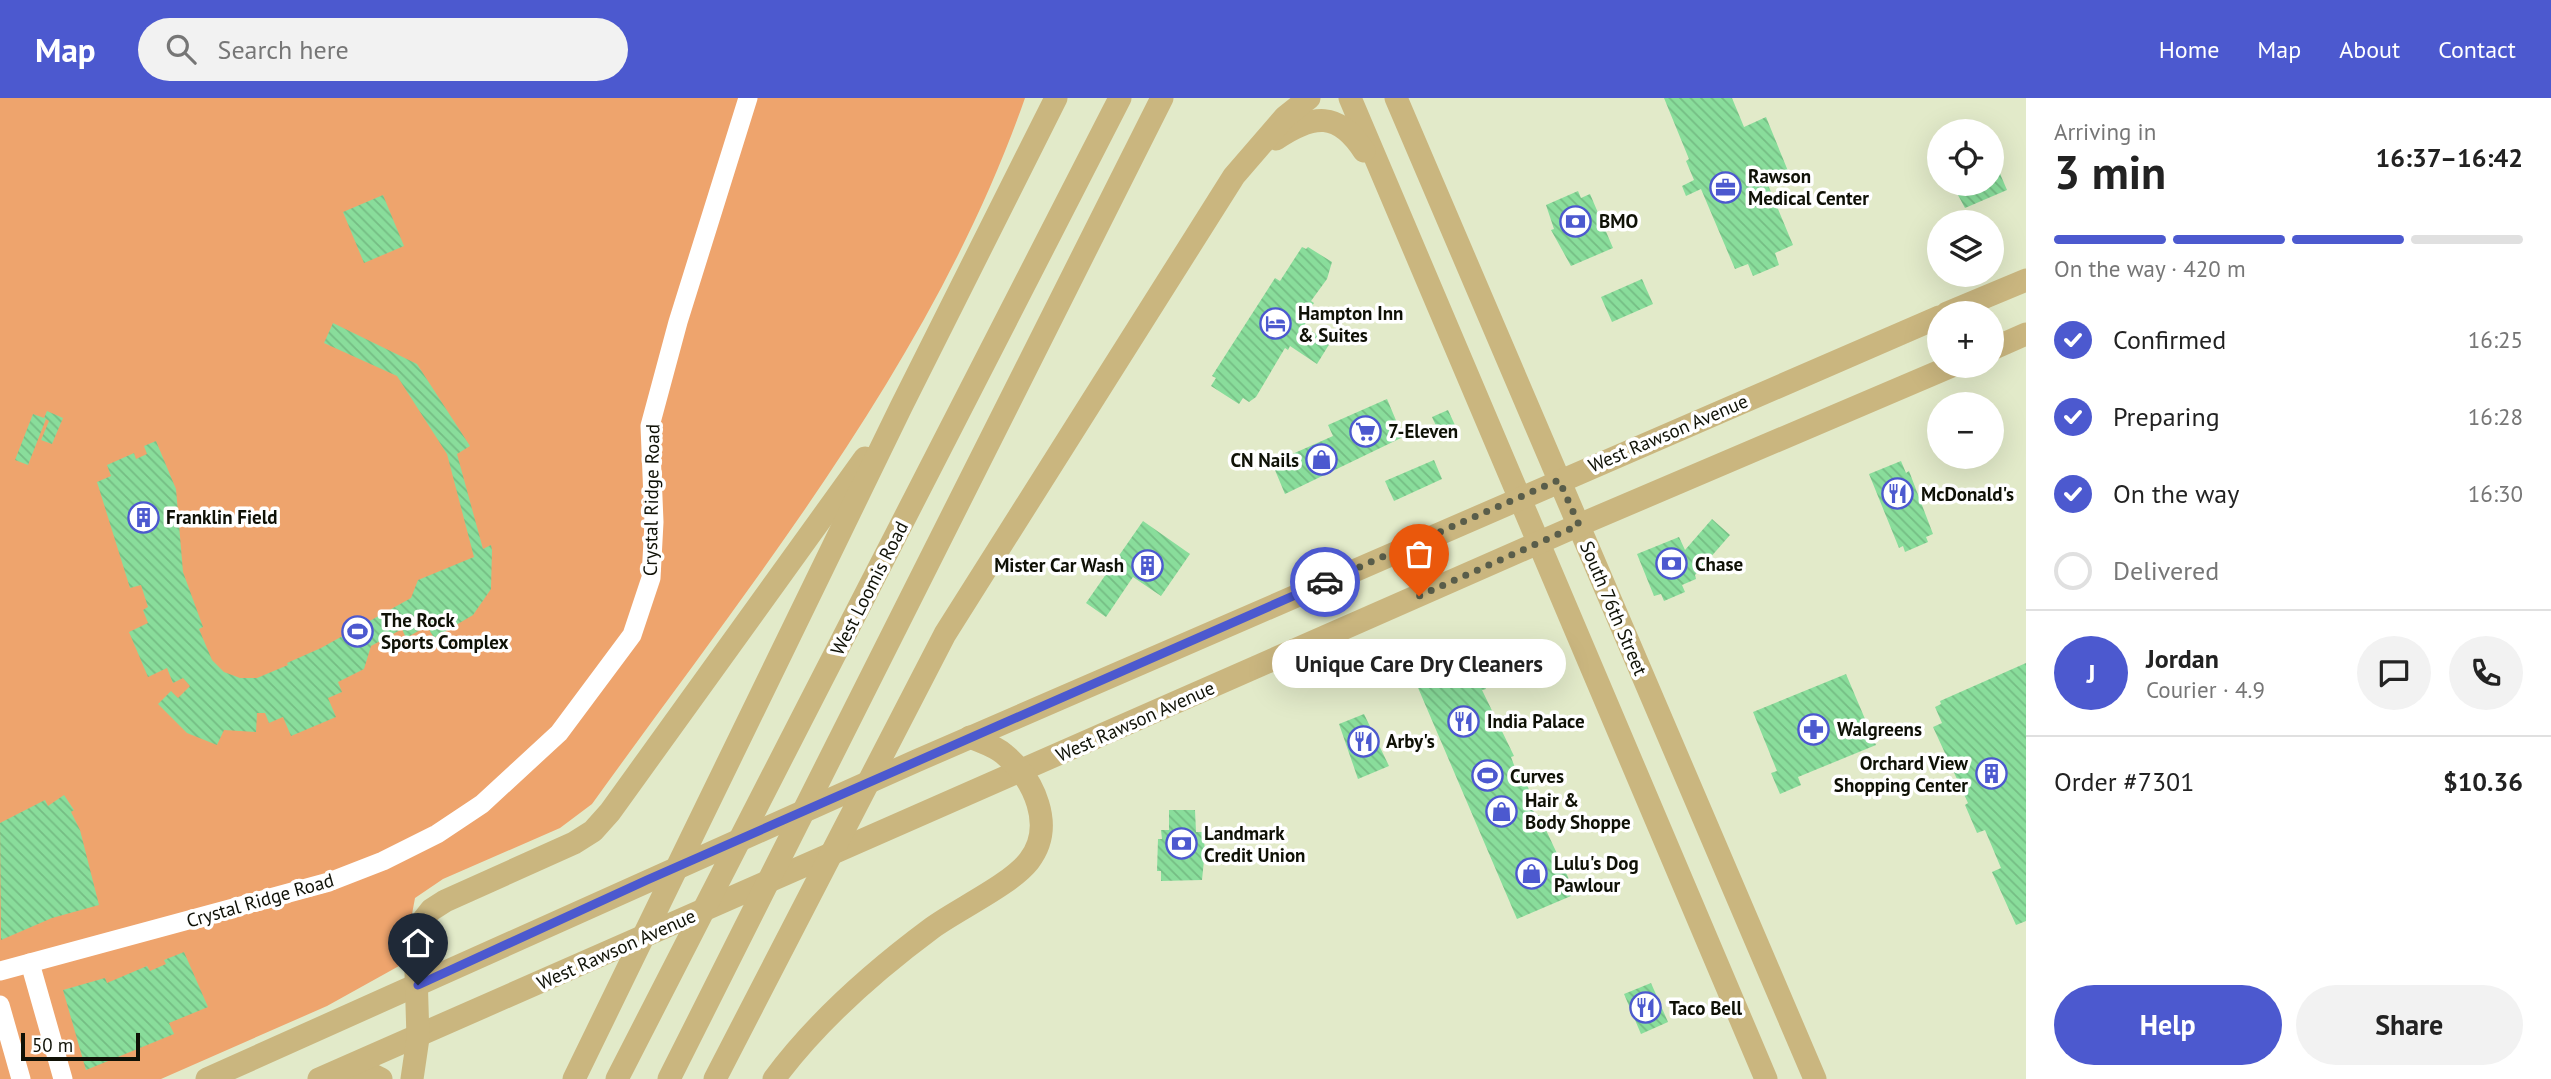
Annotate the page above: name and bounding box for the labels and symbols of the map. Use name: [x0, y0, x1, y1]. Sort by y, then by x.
place label: Rawson Medical Center: [1748, 164, 1869, 210]
office icon: Rawson Medical Center: [1708, 170, 1742, 204]
bank icon: BMO: [1559, 204, 1593, 238]
place label: BMO: [1599, 209, 1638, 233]
place label: Hampton Inn & Suites: [1298, 301, 1403, 347]
hotel icon: Hampton Inn & Suites: [1258, 307, 1292, 341]
street label: West Rawson Avenue: [1585, 389, 1751, 477]
supermarket icon: 7-Eleven: [1348, 414, 1382, 448]
place label: 7-Eleven: [1388, 419, 1458, 443]
street label: Crystal Ridge Road: [638, 424, 664, 576]
shop icon: CN Nails: [1305, 443, 1339, 477]
place label: CN Nails: [1230, 448, 1299, 472]
restaurant icon: McDonald's: [1881, 477, 1915, 511]
place label: McDonald's: [1921, 482, 2014, 506]
building icon: Franklin Field: [126, 500, 160, 534]
place label: Franklin Field: [166, 505, 278, 529]
street label: West Loomis Road: [825, 517, 913, 659]
pin: [1389, 524, 1449, 596]
street label: South 76th Street: [1575, 537, 1653, 679]
courier: [1290, 547, 1360, 617]
bank icon: Chase: [1655, 547, 1689, 581]
building icon: Mister Car Wash: [1130, 548, 1164, 582]
place label: Chase: [1695, 552, 1743, 576]
place label: Mister Car Wash: [994, 553, 1124, 577]
place label: The Rock Sports Complex: [381, 608, 509, 654]
sports icon: The Rock Sports Complex: [341, 614, 375, 648]
callout: Unique Care Dry Cleaners: [1272, 638, 1566, 687]
street label: West Rawson Avenue: [1052, 675, 1218, 767]
restaurant icon: India Palace: [1447, 704, 1481, 738]
place label: India Palace: [1487, 709, 1585, 733]
pharmacy icon: Walgreens: [1797, 712, 1831, 746]
place label: Walgreens: [1837, 717, 1922, 741]
restaurant icon: Arby's: [1346, 724, 1380, 758]
place label: Arby's: [1386, 729, 1435, 753]
place label: Orchard View Shopping Center: [1834, 751, 1968, 797]
building icon: Orchard View Shopping Center: [1974, 757, 2008, 791]
sports icon: Curves: [1470, 759, 1504, 793]
place label: Curves: [1510, 764, 1564, 788]
place label: Hair & Body Shoppe: [1525, 788, 1631, 834]
shop icon: Hair & Body Shoppe: [1485, 794, 1519, 828]
place label: Landmark Credit Union: [1204, 821, 1305, 867]
bank icon: Landmark Credit Union: [1164, 827, 1198, 861]
place label: Lulu's Dog Pawlour: [1554, 851, 1639, 897]
shop icon: Lulu's Dog Pawlour: [1514, 857, 1548, 891]
street label: Crystal Ridge Road: [184, 868, 336, 932]
street label: West Rawson Avenue: [533, 903, 699, 995]
pin: [388, 913, 448, 985]
restaurant icon: Taco Bell: [1629, 991, 1663, 1025]
place label: Taco Bell: [1669, 996, 1743, 1020]
scale bar: [21, 1030, 140, 1062]

